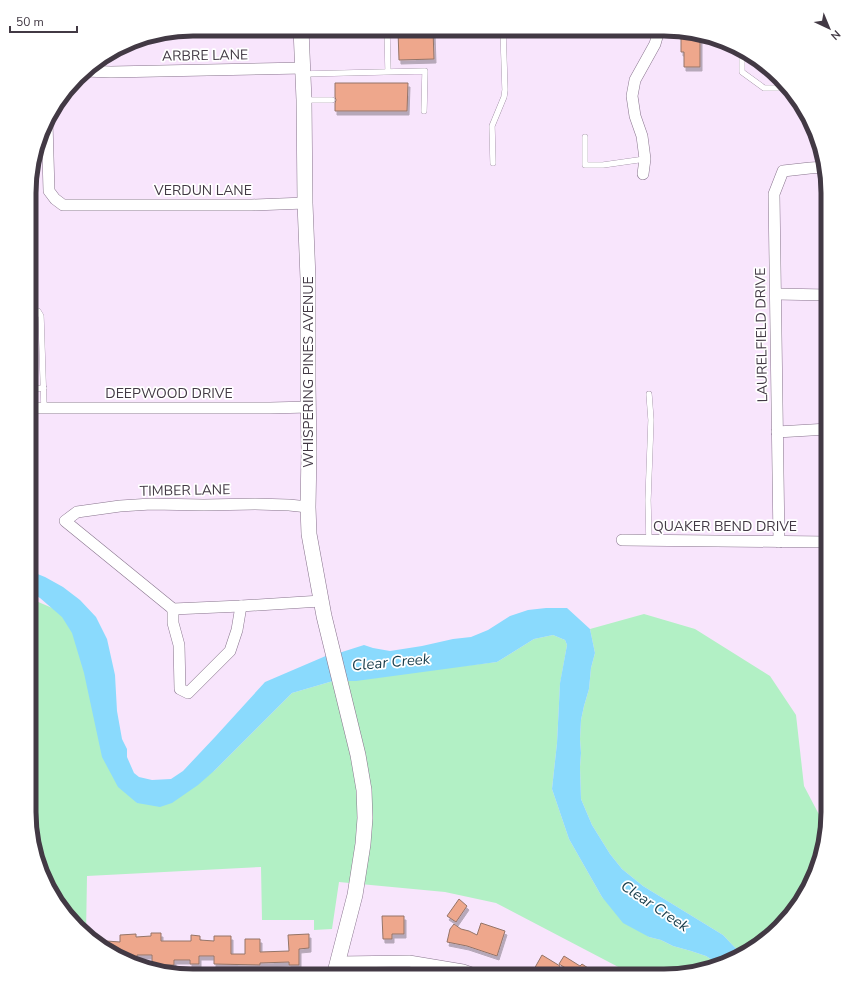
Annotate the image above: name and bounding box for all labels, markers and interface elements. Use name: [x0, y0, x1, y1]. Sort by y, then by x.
scale bar: [10, 8, 77, 34]
north arrow: [809, 8, 849, 48]
text: 50 m: [16, 14, 44, 30]
text: N: [827, 27, 844, 43]
street label: ARBRE LANE: [162, 45, 248, 66]
street label: VERDUN LANE: [153, 181, 252, 200]
street label: LAURELFIELD DRIVE: [751, 267, 772, 403]
street label: WHISPERING PINES AVENUE: [299, 276, 318, 468]
street label: DEEPWOOD DRIVE: [105, 384, 233, 403]
street label: TIMBER LANE: [140, 480, 230, 501]
street label: QUAKER BEND DRIVE: [653, 517, 797, 536]
water label: Clear Creek: [351, 649, 431, 675]
water label: Clear Creek: [617, 876, 694, 937]

